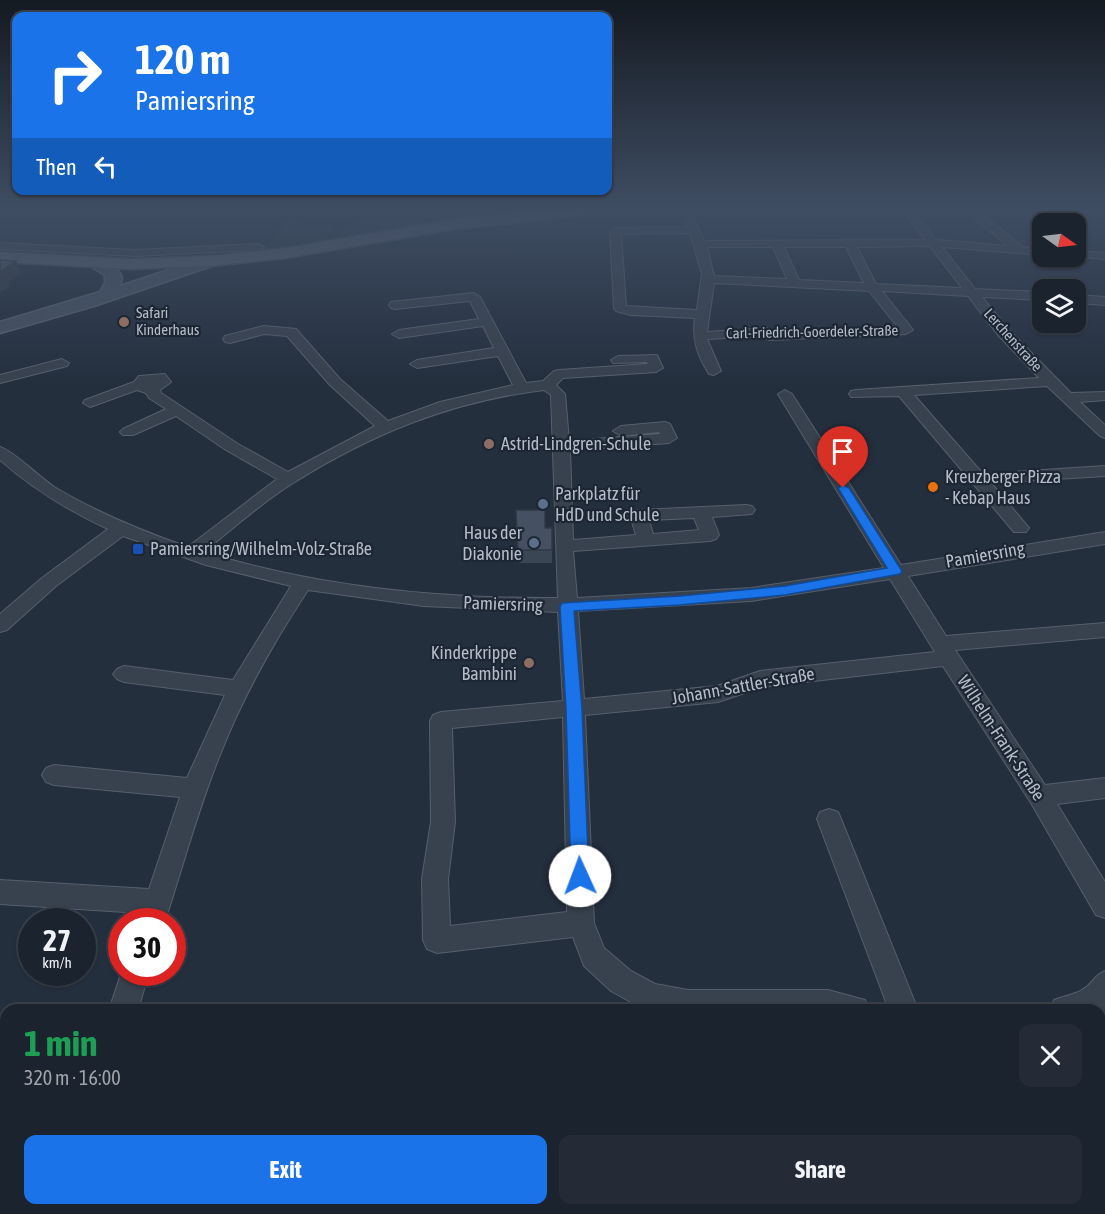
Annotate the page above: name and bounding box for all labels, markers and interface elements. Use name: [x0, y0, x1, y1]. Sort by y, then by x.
text: 120 m: [135, 35, 230, 83]
icon: right: [36, 36, 114, 114]
text: Pamiersring: [135, 85, 255, 116]
icon: left: [89, 150, 122, 183]
text: Then: [36, 154, 77, 180]
north arrow: [1032, 213, 1086, 267]
map controls: [1032, 213, 1086, 333]
button: layers: [1032, 279, 1086, 333]
place label: Safari Kinderhaus: [136, 304, 199, 338]
street label: Lerchenstraße: [981, 305, 1046, 375]
marker: Safari Kinderhaus: [117, 315, 131, 329]
street label: Carl-Friedrich-Goerdeler-Straße: [726, 321, 898, 342]
pin: [817, 426, 868, 488]
place label: Astrid-Lindgren-Schule: [501, 433, 651, 454]
icon: arrive: [826, 435, 859, 468]
marker: Astrid-Lindgren-Schule: [482, 437, 496, 451]
place label: Kreuzberger Pizza - Kebap Haus: [945, 466, 1061, 508]
marker: Kreuzberger Pizza - Kebap Haus: [926, 480, 940, 494]
place label: Parkplatz für HdD und Schule: [555, 483, 659, 525]
marker: Parkplatz für HdD und Schule: [536, 497, 550, 511]
place label: Haus der Diakonie: [462, 522, 523, 564]
marker: Haus der Diakonie: [527, 536, 541, 550]
street label: Pamiersring: [944, 537, 1026, 572]
place label: Pamiersring/Wilhelm-Volz-Straße: [150, 538, 372, 559]
marker: Pamiersring/Wilhelm-Volz-Straße: [131, 542, 145, 556]
street label: Pamiersring: [463, 592, 543, 615]
place label: Kinderkrippe Bambini: [431, 642, 517, 684]
marker: Kinderkrippe Bambini: [522, 656, 536, 670]
street label: Johann-Sattler-Straße: [670, 663, 816, 708]
street label: Wilhelm-Frank-Straße: [953, 671, 1050, 804]
position arrow: [548, 844, 612, 908]
speed limit sign: 30: [108, 908, 186, 986]
text: 27: [43, 923, 71, 957]
text: km/h: [42, 954, 72, 971]
text: 1 min: [24, 1022, 98, 1064]
button: close: [1019, 1024, 1082, 1087]
text: 320 m · 16:00: [24, 1066, 121, 1089]
button: Exit: [24, 1135, 547, 1204]
button: Share: [559, 1135, 1082, 1204]

